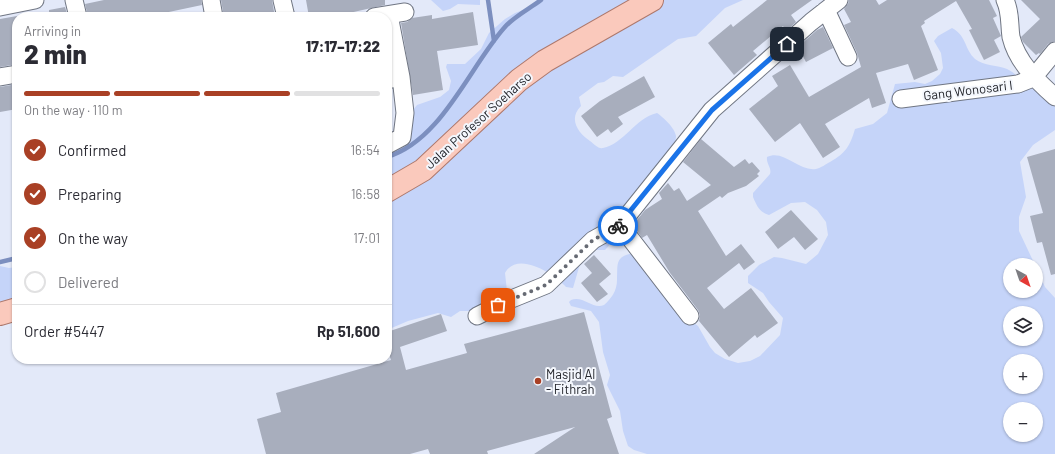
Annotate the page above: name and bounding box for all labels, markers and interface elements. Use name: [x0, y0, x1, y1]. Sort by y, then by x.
text: Arriving in: [24, 23, 81, 39]
pin: [770, 27, 804, 61]
icon: home: [776, 33, 798, 55]
text: 17:17–17:22: [306, 37, 380, 55]
text: 2 min: [24, 38, 87, 69]
street label: Jalan Profesor Soeharso: [422, 68, 534, 172]
street label: Gang Wonosari I: [922, 77, 1014, 103]
text: On the way · 110 m: [24, 102, 122, 118]
icon: check: [24, 139, 46, 161]
text: Confirmed: [58, 141, 126, 159]
text: 16:54: [351, 142, 380, 158]
icon: check: [24, 183, 46, 205]
text: Preparing: [58, 185, 122, 203]
text: 16:58: [351, 186, 380, 202]
courier: [598, 206, 638, 246]
icon: bike: [607, 215, 629, 237]
icon: check: [24, 227, 46, 249]
text: On the way: [58, 229, 128, 247]
text: 17:01: [353, 230, 380, 246]
north arrow: [1003, 258, 1043, 298]
map controls: [1003, 258, 1043, 442]
text: Delivered: [58, 273, 119, 291]
pin: [481, 288, 515, 322]
icon: bag: [487, 294, 509, 316]
button: layers: [1003, 306, 1043, 346]
text: Order #5447: [24, 322, 104, 340]
text: Rp 51,600: [317, 322, 380, 340]
button: +: [1003, 354, 1043, 394]
place label: Masjid Al - Fithrah: [546, 366, 595, 397]
marker: Masjid Al - Fithrah: [533, 376, 543, 386]
button: −: [1003, 402, 1043, 442]

